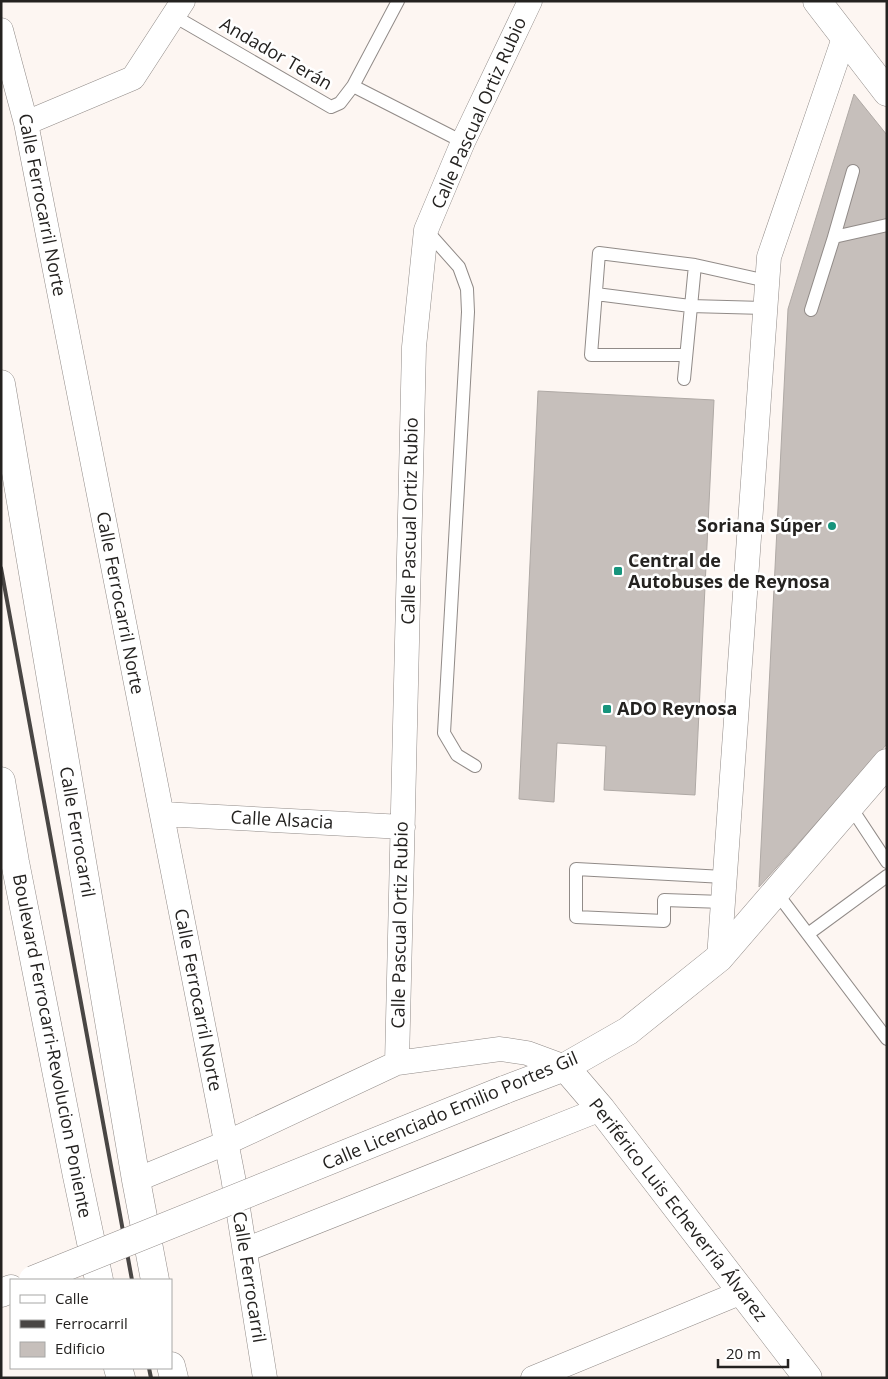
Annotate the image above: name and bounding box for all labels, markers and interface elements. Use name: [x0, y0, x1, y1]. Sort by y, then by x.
street label: Andador Terán: [216, 11, 337, 95]
street label: Calle Pascual Ortiz Rubio: [425, 13, 531, 212]
street label: Calle Ferrocarril Norte: [14, 111, 72, 298]
street label: Calle Pascual Ortiz Rubio: [395, 417, 423, 625]
street label: Calle Ferrocarril Norte: [92, 509, 150, 696]
place label: Soriana Súper: [697, 513, 822, 537]
marker: Soriana Súper: [826, 520, 838, 532]
place label: Central de Autobuses de Reynosa: [628, 548, 830, 593]
marker: Central de Autobuses de Reynosa: [612, 565, 624, 577]
place label: ADO Reynosa: [617, 696, 737, 720]
marker: ADO Reynosa: [601, 703, 613, 715]
street label: Calle Ferrocarril: [55, 764, 101, 899]
street label: Calle Alsacia: [230, 804, 334, 834]
street label: Calle Pascual Ortiz Rubio: [385, 821, 413, 1029]
street label: Boulevard Ferrocarri-Revolucion Poniente: [8, 872, 98, 1220]
street label: Calle Ferrocarril Norte: [170, 906, 228, 1093]
street label: Calle Licenciado Emilio Portes Gil: [318, 1045, 581, 1175]
street label: Periférico Luis Echeverría Álvarez: [584, 1093, 773, 1326]
street label: Calle Ferrocarril: [228, 1209, 272, 1344]
legend: [10, 1279, 172, 1369]
text: Calle: [55, 1288, 89, 1308]
text: Ferrocarril: [55, 1313, 128, 1333]
scale bar: [718, 1336, 788, 1368]
text: Edificio: [55, 1338, 105, 1358]
text: 20 m: [726, 1343, 761, 1363]

